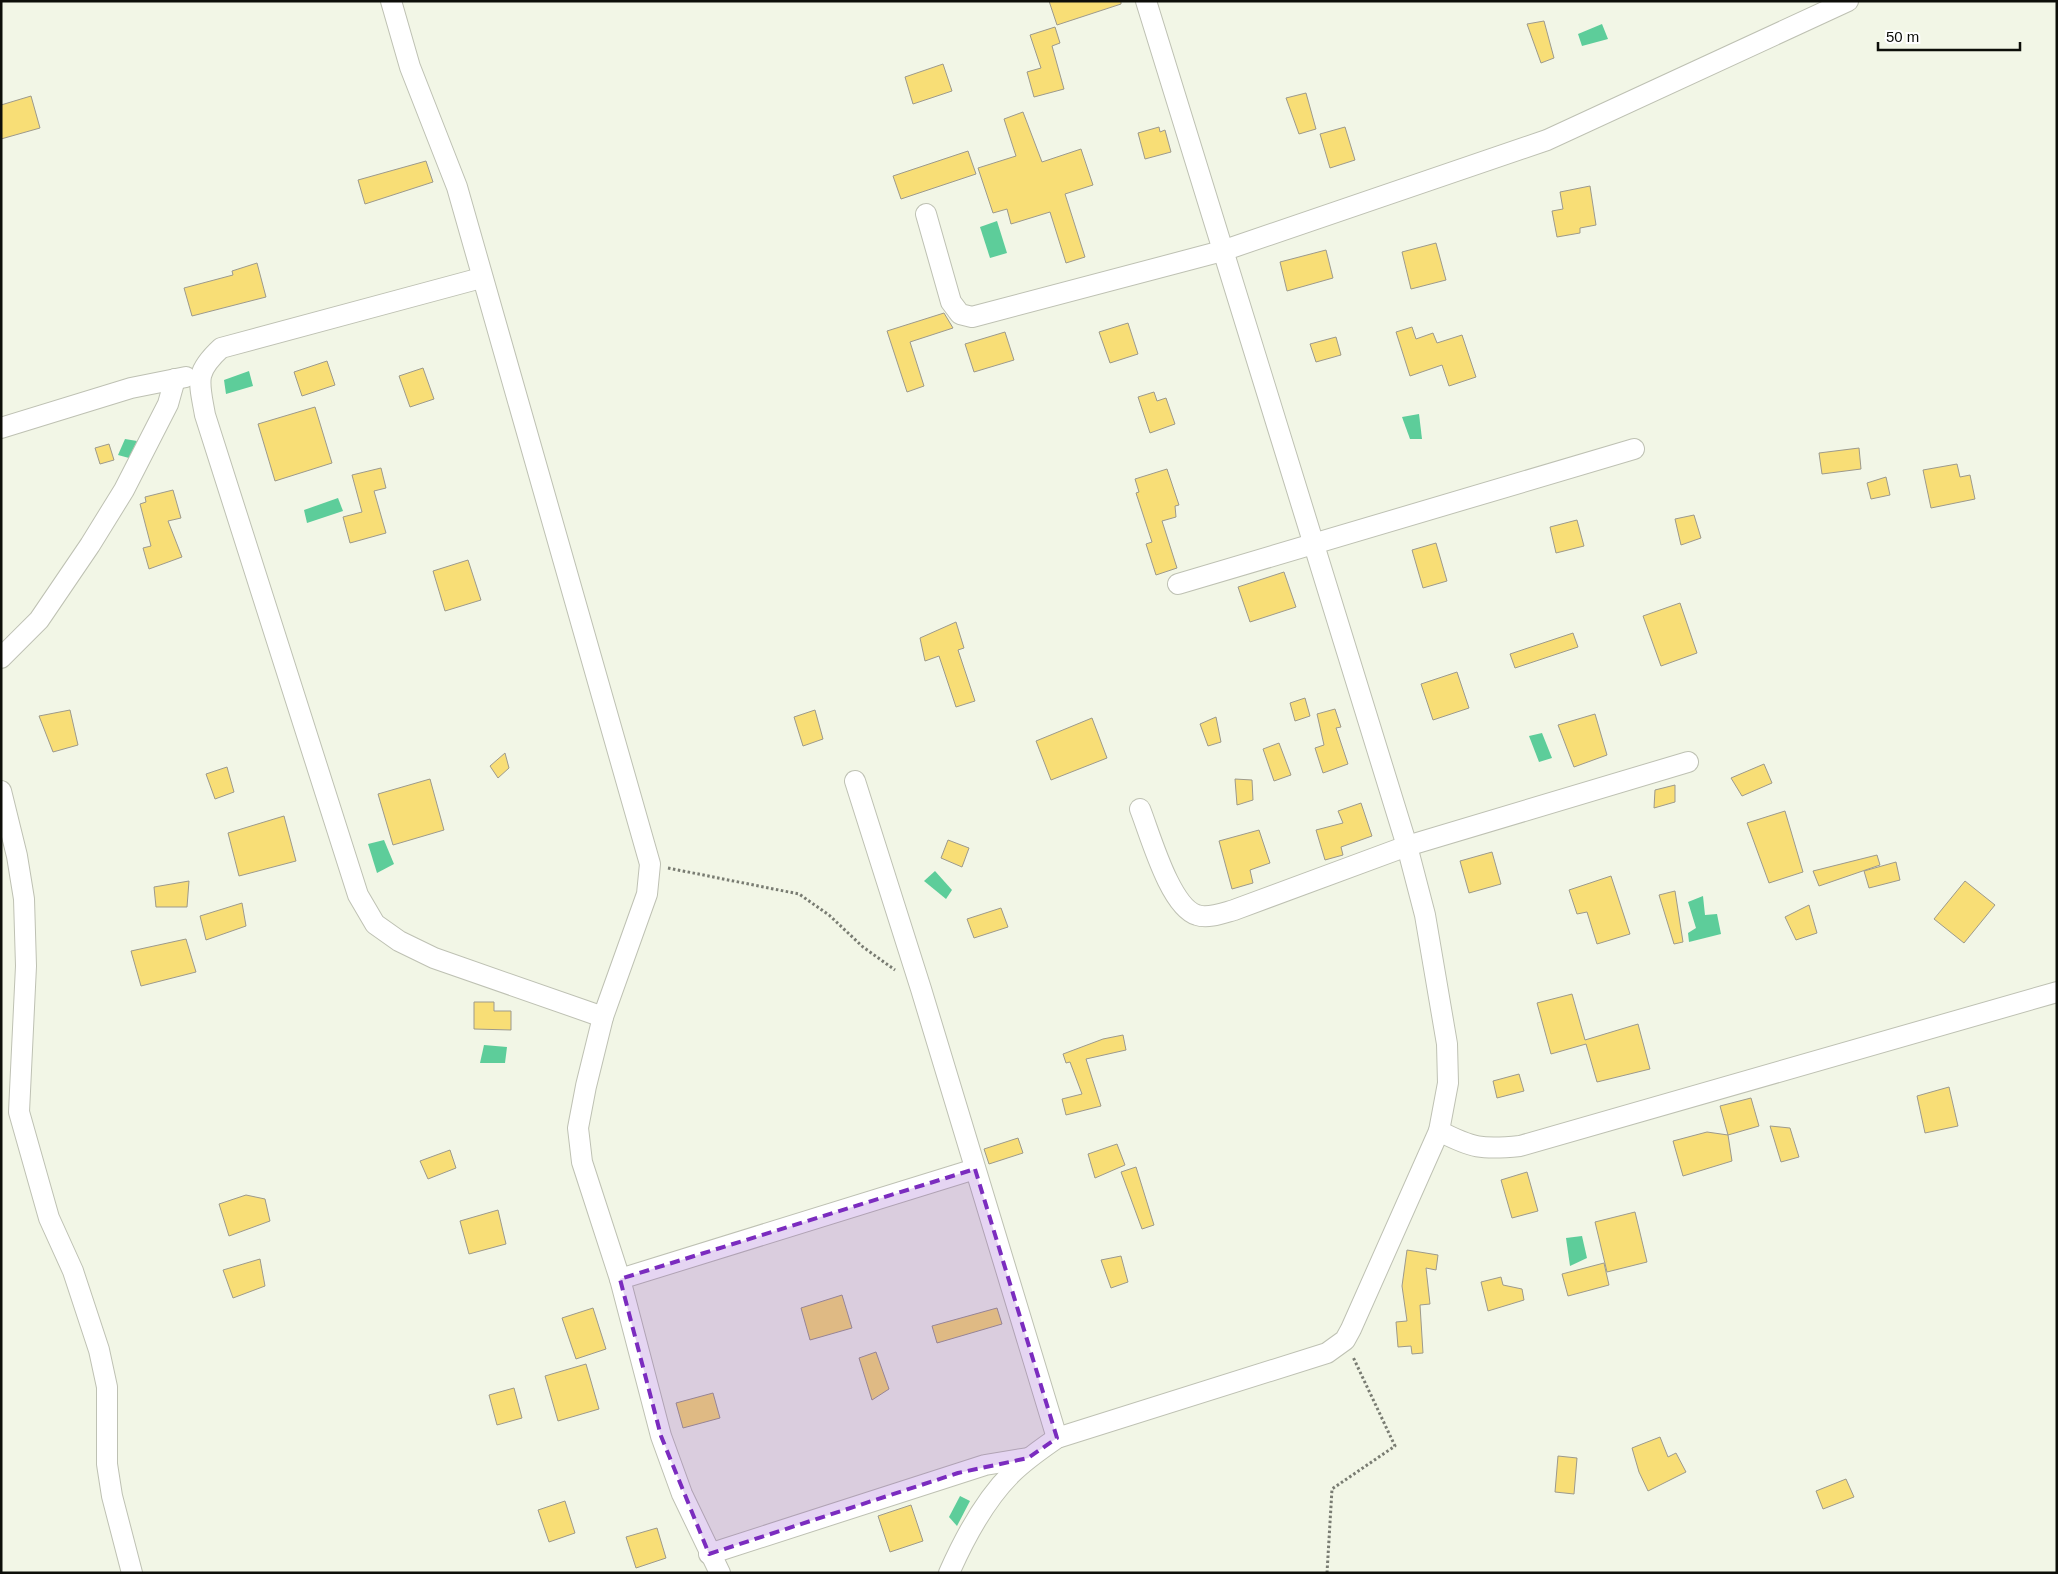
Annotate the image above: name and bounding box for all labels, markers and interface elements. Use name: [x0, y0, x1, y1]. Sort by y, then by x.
scale bar: [1878, 20, 2020, 52]
text: 50 m: [1886, 28, 1919, 45]

